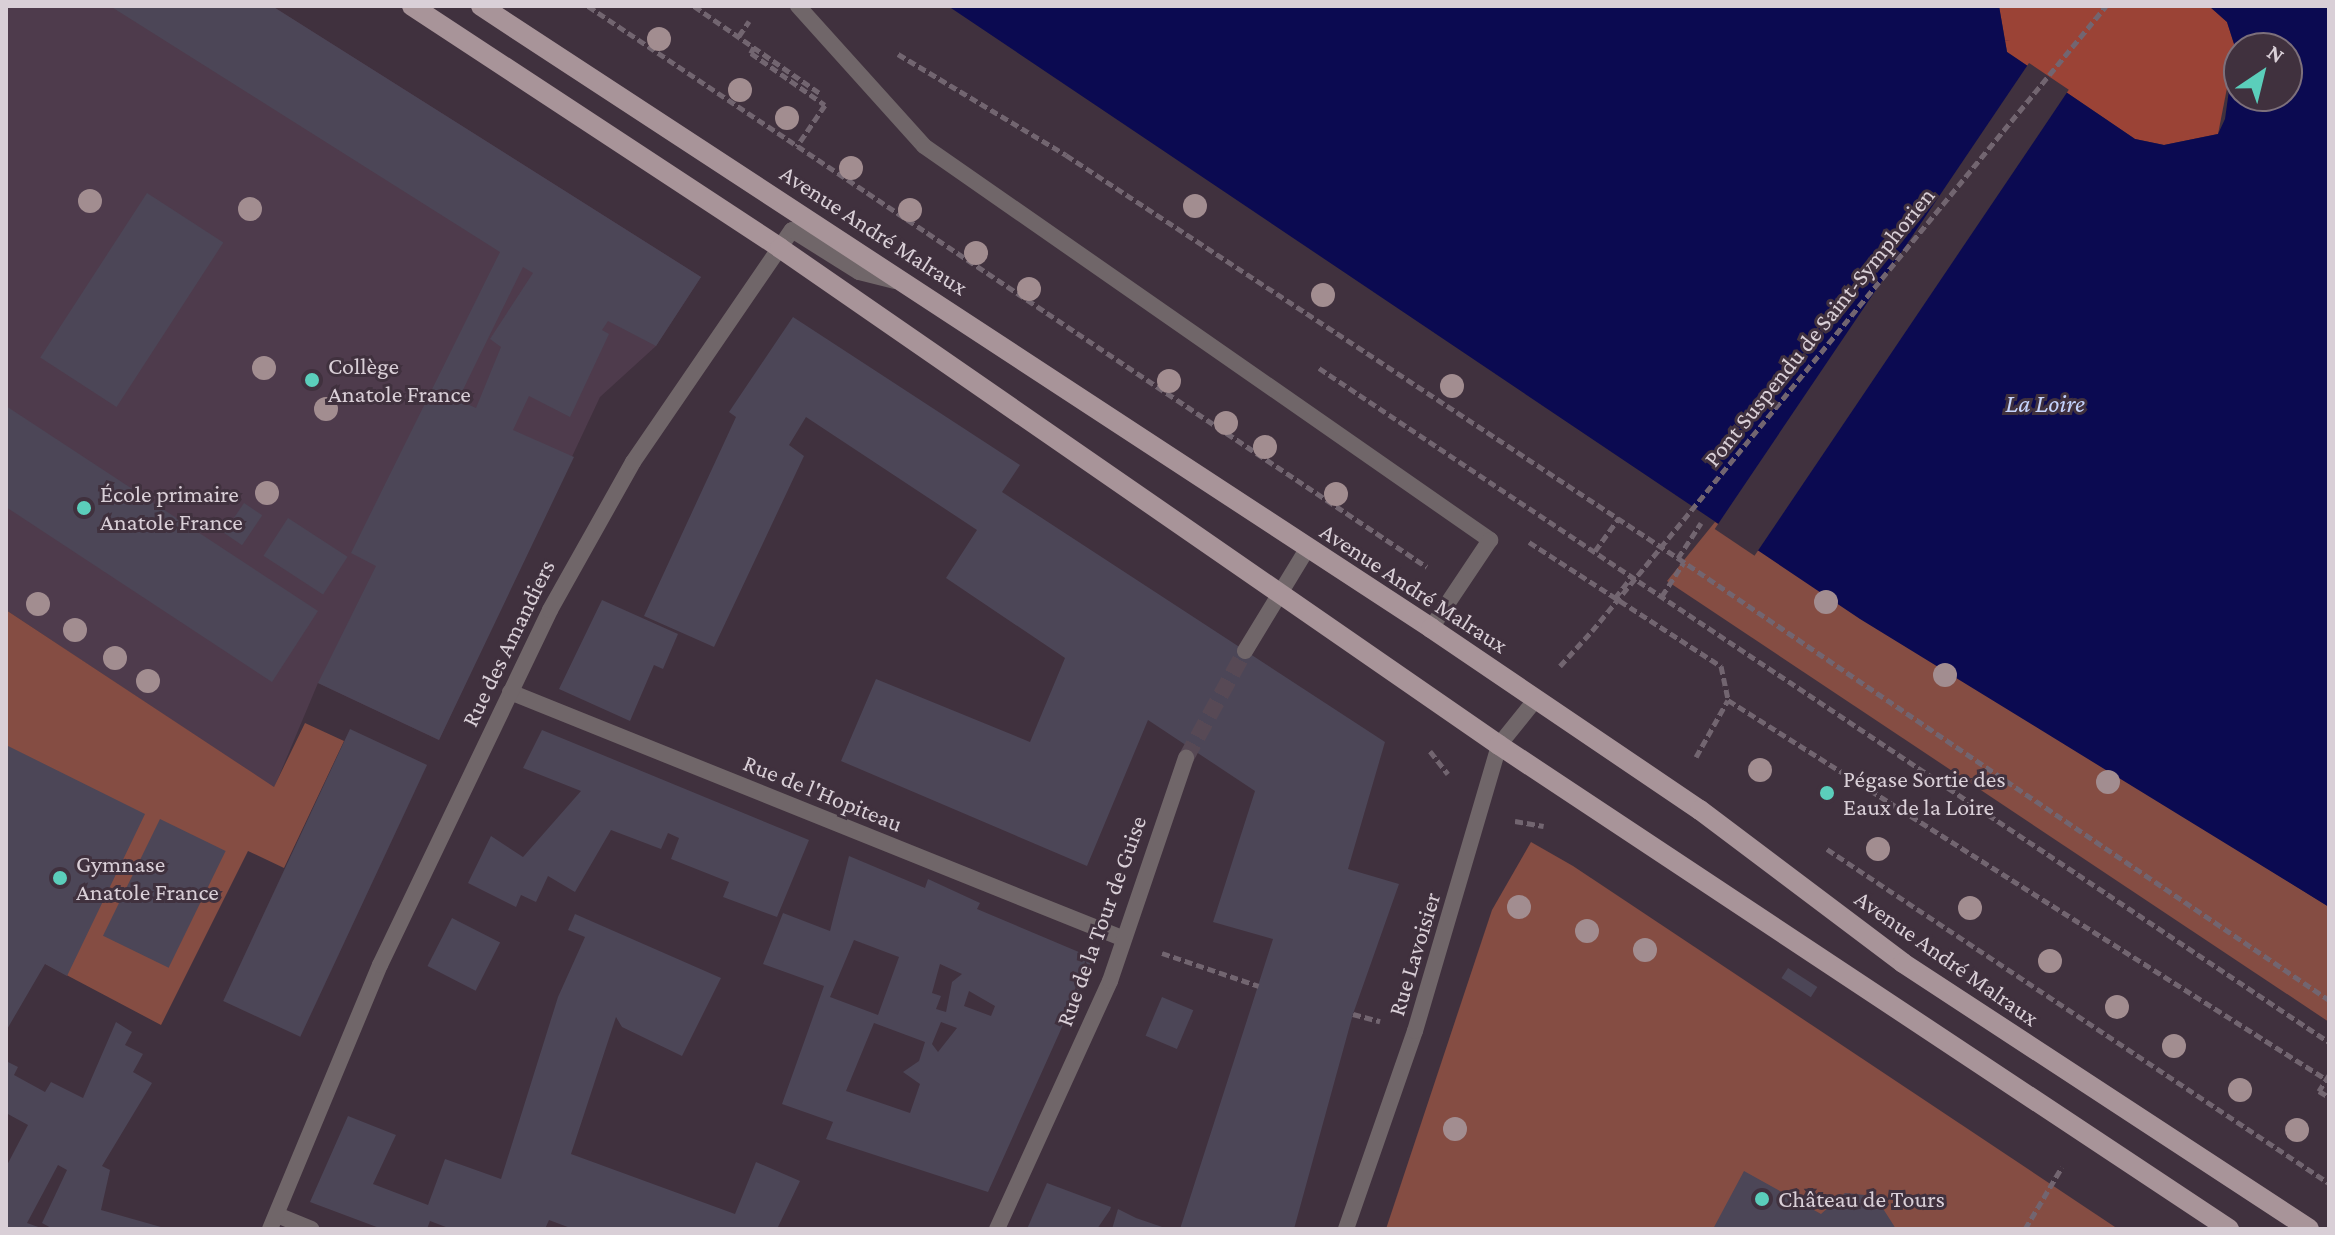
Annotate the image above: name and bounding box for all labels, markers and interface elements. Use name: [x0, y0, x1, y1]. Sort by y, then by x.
north arrow: [2223, 32, 2303, 112]
text: N: [2263, 39, 2289, 68]
street label: Avenue André Malraux: [775, 159, 973, 301]
street label: Pont Suspendu de Saint-Symphorien: [1697, 182, 1941, 472]
place label: Collège Anatole France: [328, 352, 471, 408]
marker: Collège Anatole France: [303, 371, 321, 389]
water label: La Loire: [2005, 388, 2085, 420]
place label: École primaire Anatole France: [100, 480, 243, 536]
marker: École primaire Anatole France: [75, 499, 93, 517]
street label: Avenue André Malraux: [1315, 517, 1513, 659]
street label: Rue des Amandiers: [455, 555, 561, 731]
street label: Rue de l'Hopiteau: [739, 748, 907, 838]
place label: Pégase Sortie des Eaux de la Loire: [1843, 765, 2006, 821]
marker: Pégase Sortie des Eaux de la Loire: [1818, 784, 1836, 802]
street label: Rue de la Tour de Guise: [1050, 812, 1152, 1030]
place label: Gymnase Anatole France: [76, 850, 219, 906]
marker: Gymnase Anatole France: [51, 869, 69, 887]
street label: Avenue André Malraux: [1849, 884, 2045, 1032]
street label: Rue Lavoisier: [1382, 889, 1446, 1019]
place label: Château de Tours: [1778, 1185, 1945, 1213]
marker: Château de Tours: [1753, 1190, 1771, 1208]

